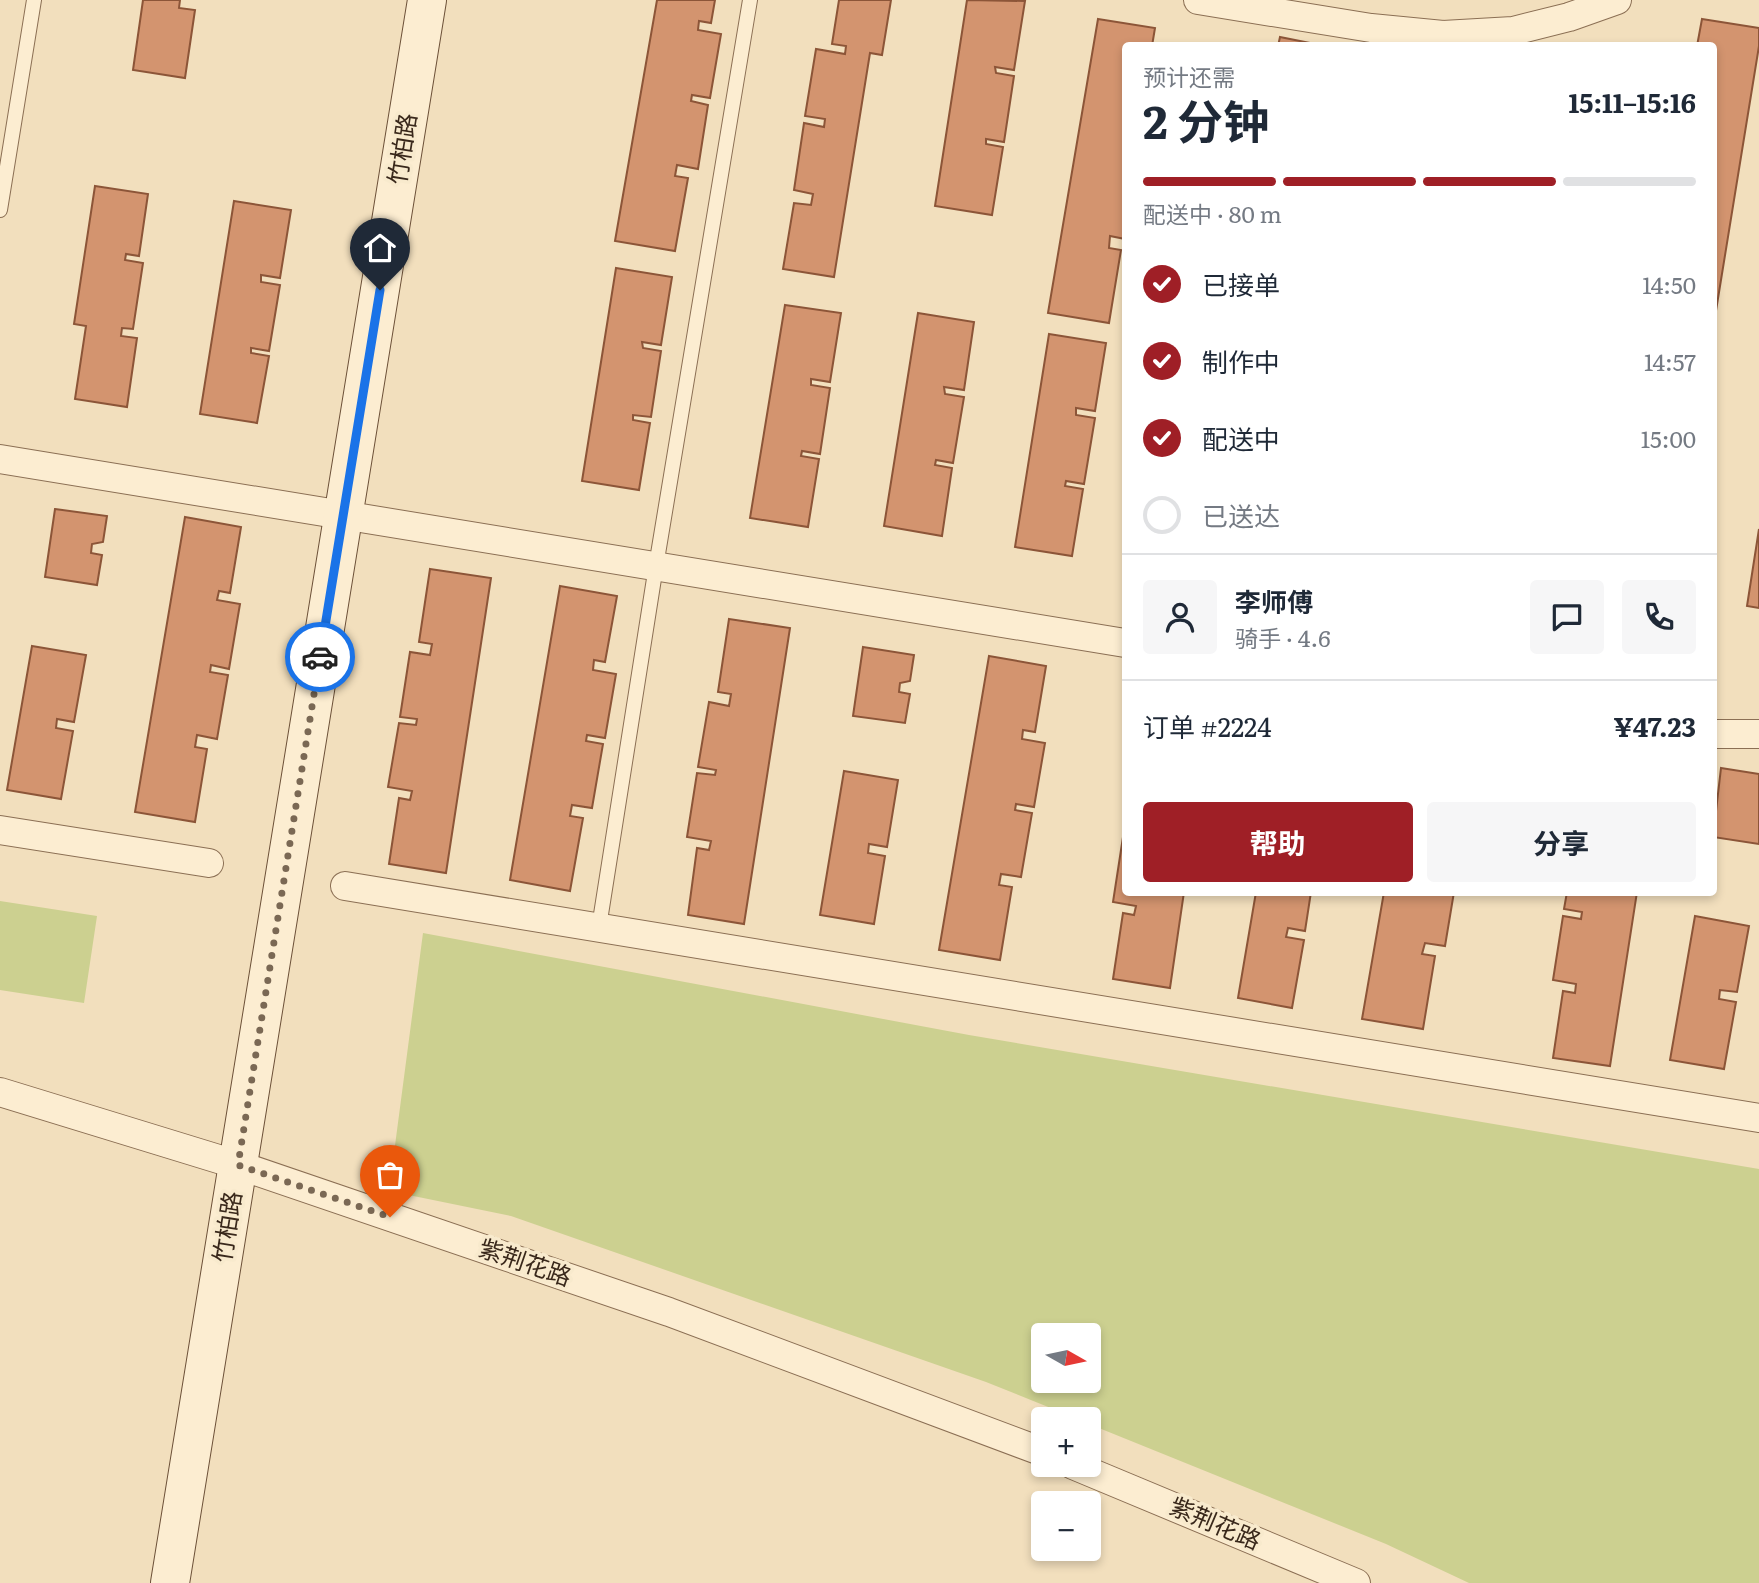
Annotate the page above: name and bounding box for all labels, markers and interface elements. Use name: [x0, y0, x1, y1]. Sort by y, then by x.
text: 预计还需: [1143, 59, 1235, 93]
text: 15:11–15:16: [1569, 82, 1696, 121]
text: 2 分钟: [1143, 85, 1269, 153]
street label: 竹柏路: [378, 110, 423, 187]
text: 配送中 · 80 m: [1143, 196, 1282, 230]
pin: [350, 218, 410, 290]
icon: home: [361, 229, 399, 267]
text: 已接单: [1202, 264, 1280, 303]
icon: check: [1143, 265, 1181, 303]
text: 14:50: [1642, 267, 1696, 301]
text: 制作中: [1202, 341, 1280, 380]
icon: check: [1143, 342, 1181, 380]
text: 14:57: [1644, 344, 1696, 378]
text: 配送中: [1202, 418, 1280, 457]
icon: check: [1143, 419, 1181, 457]
text: 15:00: [1641, 421, 1696, 455]
text: 已送达: [1202, 495, 1280, 534]
button: person: [1143, 580, 1217, 654]
button: chat: [1530, 580, 1604, 654]
button: phone: [1622, 580, 1696, 654]
text: 李师傅: [1235, 581, 1313, 620]
text: 骑手 · 4.6: [1235, 620, 1331, 654]
courier: [285, 622, 355, 692]
icon: car: [301, 638, 339, 676]
text: 订单 #2224: [1143, 706, 1272, 745]
text: ¥47.23: [1613, 706, 1696, 745]
button: 帮助: [1143, 802, 1413, 882]
button: 分享: [1427, 802, 1696, 882]
pin: [360, 1145, 420, 1217]
icon: bag: [371, 1156, 409, 1194]
street label: 竹柏路: [203, 1188, 248, 1265]
street label: 紫荆花路: [475, 1228, 577, 1293]
north arrow: [1031, 1323, 1101, 1393]
map controls: [1031, 1323, 1101, 1561]
button: +: [1031, 1407, 1101, 1477]
street label: 紫荆花路: [1165, 1487, 1267, 1557]
button: −: [1031, 1491, 1101, 1561]

